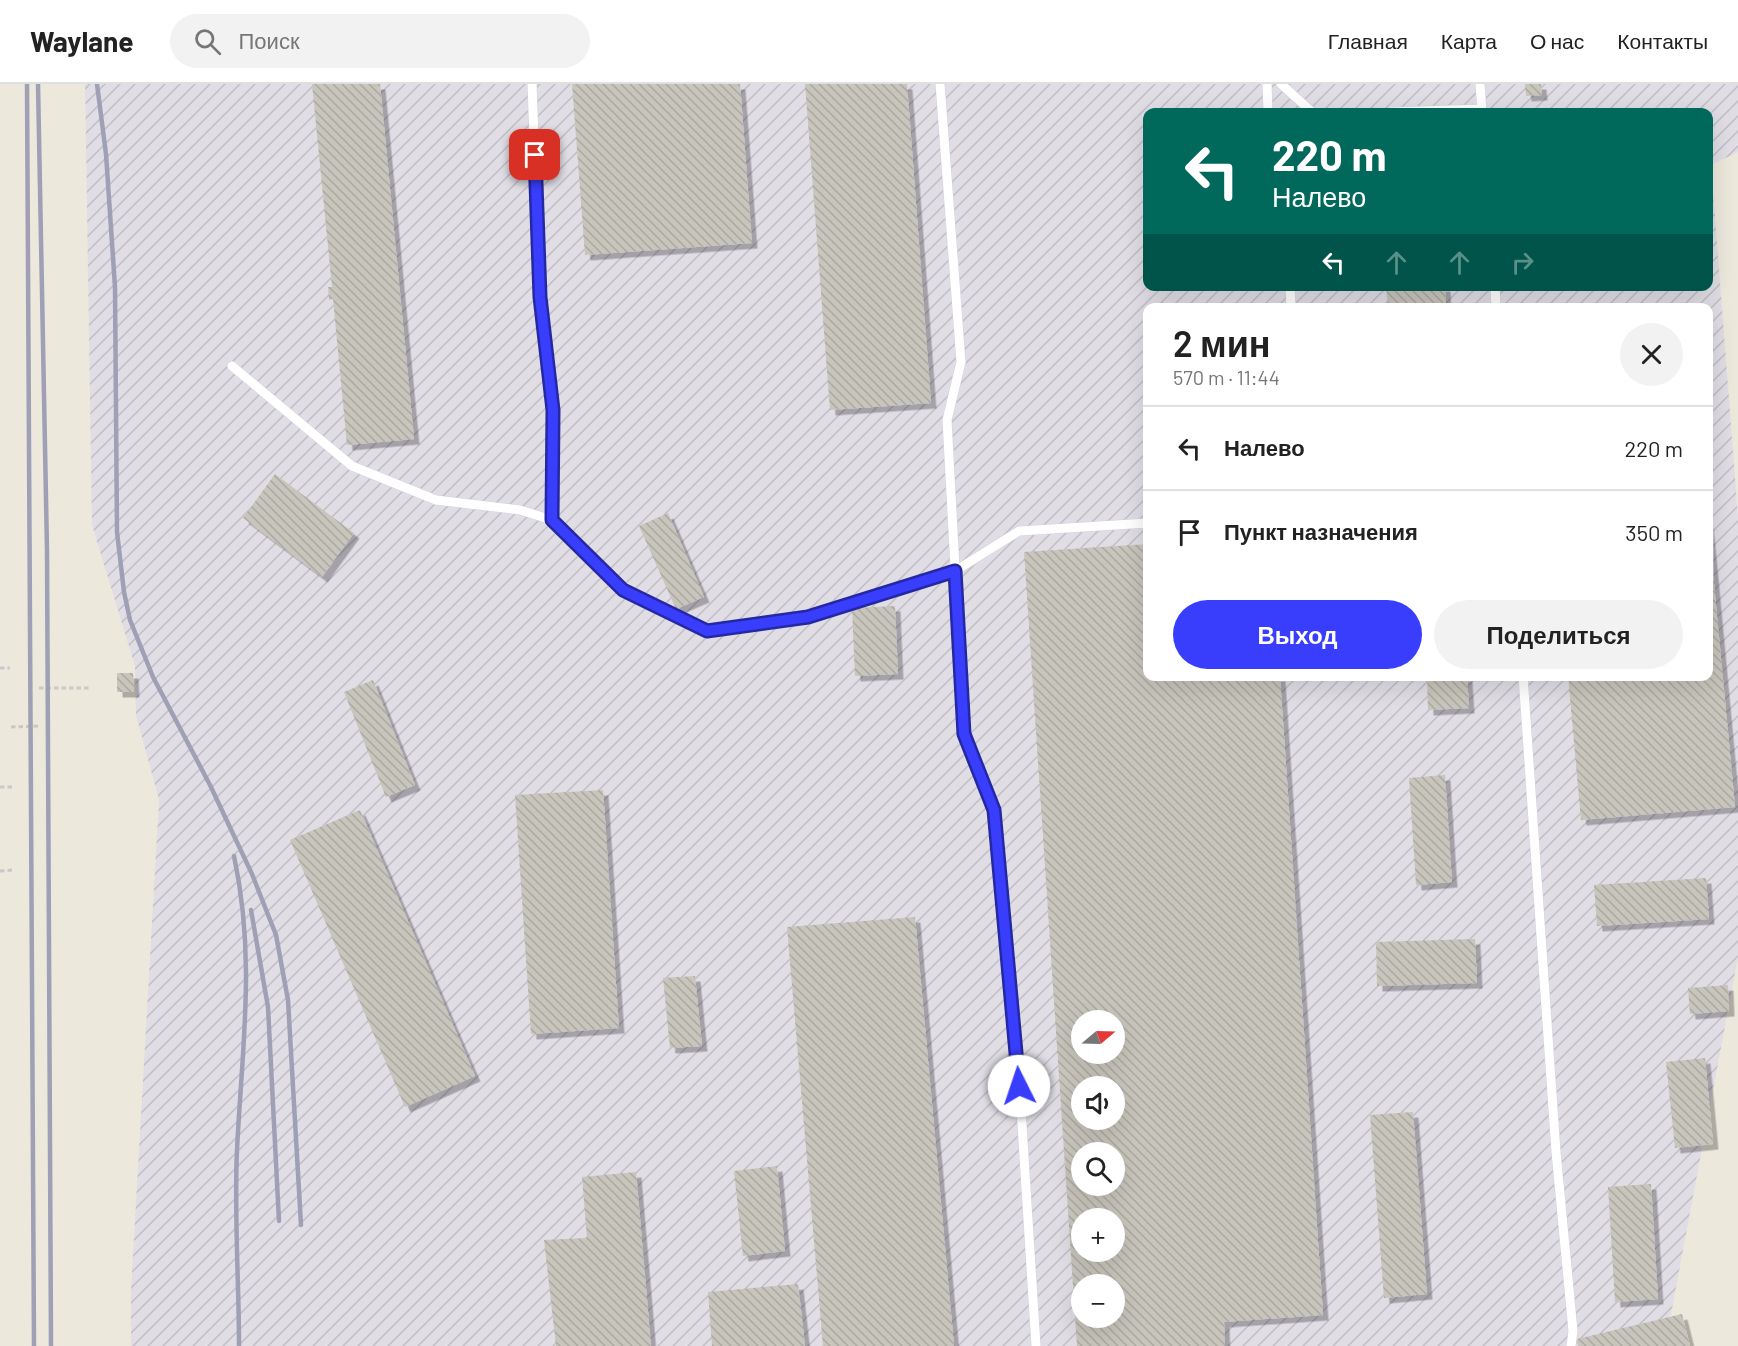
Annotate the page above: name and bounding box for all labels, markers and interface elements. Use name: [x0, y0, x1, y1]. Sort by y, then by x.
search box: [170, 14, 590, 68]
text: Waylane: [30, 24, 134, 58]
icon: search: [191, 25, 224, 58]
text: Поиск: [239, 27, 300, 53]
text: Главная: [1328, 28, 1408, 53]
text: Карта: [1441, 28, 1497, 53]
text: О нас: [1530, 28, 1584, 53]
text: Контакты: [1617, 28, 1708, 53]
pin: [509, 129, 560, 180]
text: 220 m: [1272, 129, 1386, 179]
icon: left: [1173, 132, 1251, 210]
icon: arrive: [518, 138, 551, 171]
text: Налево: [1272, 180, 1366, 212]
icon: left: [1317, 246, 1350, 279]
icon: ahead: [1380, 246, 1413, 279]
icon: ahead: [1443, 246, 1476, 279]
icon: right: [1506, 246, 1539, 279]
text: 2 мин: [1173, 321, 1271, 364]
button: close: [1620, 323, 1683, 386]
text: 570 m · 11:44: [1173, 365, 1280, 389]
icon: left: [1173, 432, 1206, 465]
text: Налево: [1224, 434, 1305, 460]
text: 220 m: [1624, 435, 1683, 461]
icon: arrive: [1173, 516, 1206, 549]
text: Пункт назначения: [1224, 518, 1418, 544]
text: 350 m: [1625, 519, 1683, 545]
button: Выход: [1173, 600, 1422, 669]
button: Поделиться: [1434, 600, 1683, 669]
north arrow: [1071, 1010, 1125, 1064]
map controls: [1071, 1010, 1125, 1328]
position arrow: [987, 1054, 1051, 1118]
button: sound: [1071, 1076, 1125, 1130]
button: search: [1071, 1142, 1125, 1196]
button: +: [1071, 1208, 1125, 1262]
button: −: [1071, 1274, 1125, 1328]

